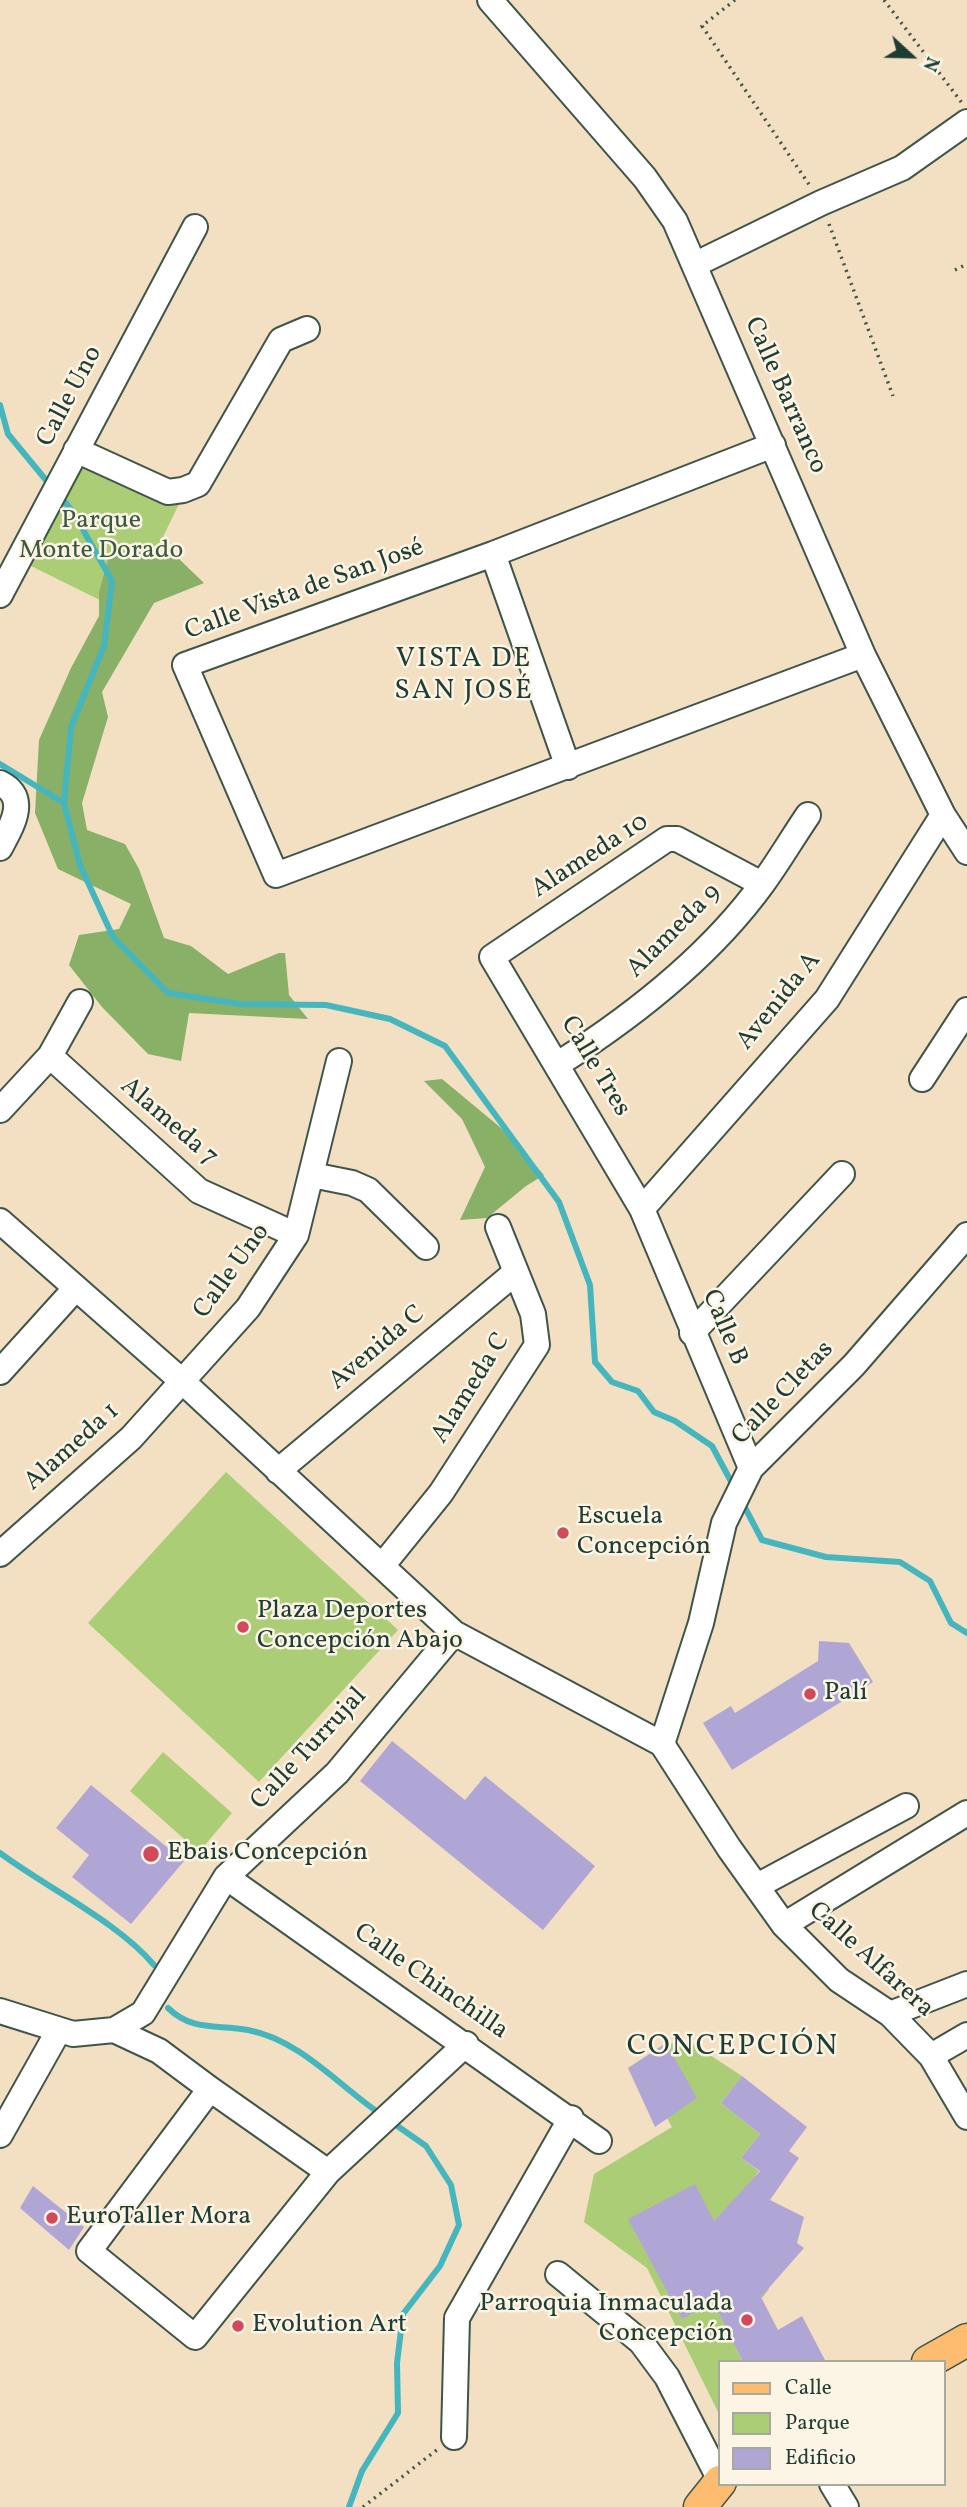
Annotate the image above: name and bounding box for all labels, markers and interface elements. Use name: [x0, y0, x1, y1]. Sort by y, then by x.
north arrow: [876, 21, 946, 91]
text: N: [916, 53, 945, 75]
street label: Calle Barranco: [736, 313, 832, 479]
street label: Calle Uno: [31, 341, 111, 453]
park label: Parque Monte Dorado: [19, 506, 183, 568]
street label: Calle Vista de San José: [181, 533, 429, 649]
district label: VISTA DE SAN JOSÉ: [395, 644, 533, 710]
street label: Alameda 10: [527, 808, 655, 906]
street label: Alameda 9: [621, 878, 729, 986]
street label: Avenida A: [731, 947, 829, 1057]
street label: Calle Tres: [552, 1011, 636, 1123]
street label: Alameda 7: [113, 1072, 223, 1174]
street label: Calle Uno: [188, 1218, 278, 1326]
street label: Calle B: [693, 1285, 753, 1371]
street label: Avenida C: [324, 1300, 432, 1398]
street label: Alameda C: [426, 1328, 518, 1450]
street label: Calle Cletas: [726, 1335, 842, 1453]
street label: Alameda 1: [19, 1397, 127, 1499]
place label: Escuela Concepción: [577, 1502, 711, 1564]
marker: Escuela Concepción: [555, 1525, 571, 1541]
place label: Plaza Deportes Concepción Abajo: [257, 1596, 463, 1658]
marker: Plaza Deportes Concepción Abajo: [235, 1619, 251, 1635]
place label: Palí: [824, 1678, 868, 1710]
street label: Calle Turrujal: [245, 1682, 375, 1818]
marker: Palí: [802, 1686, 818, 1702]
place label: Ebais Concepción: [167, 1838, 368, 1870]
marker: Ebais Concepción: [141, 1844, 161, 1864]
street label: Calle Alfarera: [801, 1897, 939, 2025]
street label: Calle Chinchilla: [347, 1918, 513, 2048]
district label: CONCEPCIÓN: [628, 2030, 838, 2066]
place label: EuroTaller Mora: [66, 2202, 251, 2234]
marker: EuroTaller Mora: [44, 2210, 60, 2226]
place label: Parroquia Inmaculada Concepción: [479, 2289, 733, 2350]
place label: Evolution Art: [252, 2310, 407, 2342]
marker: Parroquia Inmaculada Concepción: [739, 2312, 755, 2328]
marker: Evolution Art: [230, 2318, 246, 2334]
legend: [718, 2360, 946, 2486]
text: Calle: [785, 2374, 832, 2403]
text: Parque: [785, 2409, 850, 2438]
text: Edificio: [785, 2444, 856, 2473]

